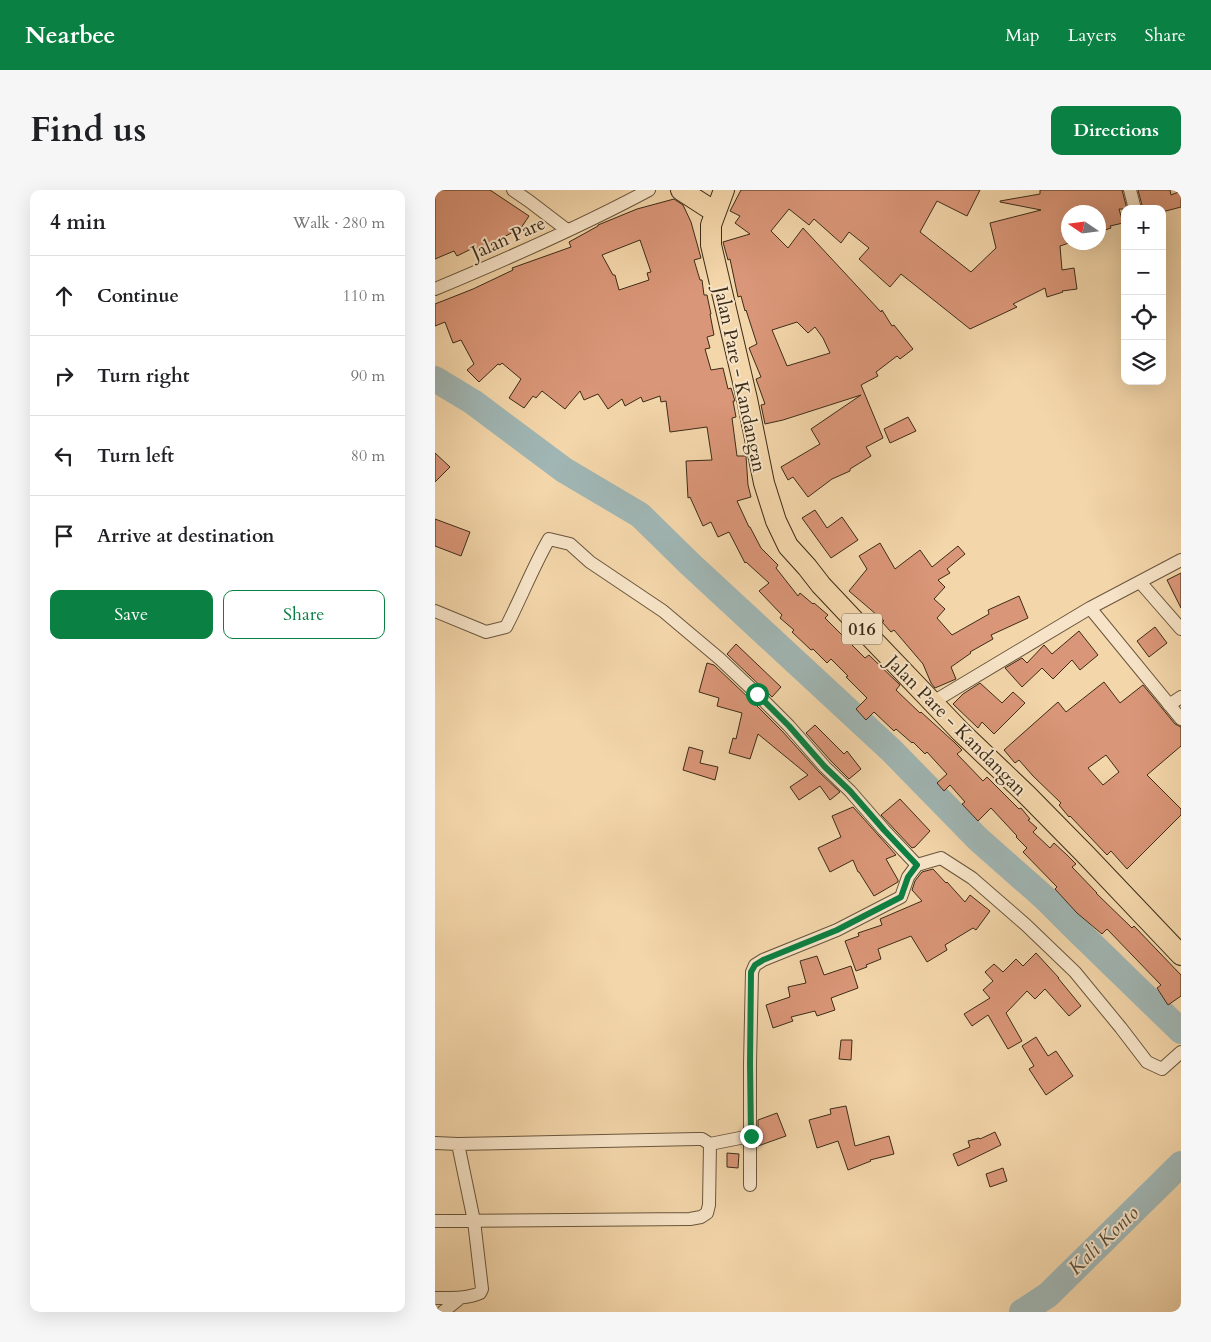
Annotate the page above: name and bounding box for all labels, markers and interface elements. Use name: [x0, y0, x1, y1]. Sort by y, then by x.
text: Nearbee: [25, 19, 115, 52]
text: Map: [1005, 23, 1040, 48]
text: Layers: [1068, 23, 1117, 48]
text: Share: [1145, 23, 1186, 48]
text: Find us: [30, 106, 146, 154]
button: Directions: [1051, 106, 1181, 155]
north arrow: [1061, 205, 1106, 250]
map controls: [1121, 205, 1166, 385]
button: +: [1121, 205, 1166, 250]
text: 4 min: [50, 208, 106, 237]
street label: Jalan Pare: [464, 210, 550, 267]
text: Walk · 280 m: [293, 212, 385, 234]
button: −: [1121, 250, 1166, 295]
street label: Jalan Pare - Kandangan: [707, 281, 772, 475]
icon: ahead: [50, 282, 78, 310]
text: Continue: [97, 283, 179, 309]
text: 110 m: [343, 285, 385, 307]
button: locate: [1121, 295, 1166, 340]
button: layers: [1121, 340, 1166, 385]
icon: right: [50, 362, 78, 390]
text: Turn right: [97, 363, 189, 389]
text: 90 m: [351, 365, 385, 387]
icon: left: [50, 442, 78, 470]
text: Turn left: [97, 443, 174, 469]
text: 80 m: [351, 445, 385, 467]
icon: arrive: [50, 522, 78, 550]
text: Arrive at destination: [97, 523, 274, 549]
button: Save: [50, 590, 213, 639]
button: Share: [223, 590, 385, 639]
road number: 016: [842, 614, 882, 644]
street label: Jalan Pare - Kandangan: [878, 647, 1033, 802]
route start: [746, 683, 769, 706]
route end: [740, 1125, 763, 1148]
water label: Kali Konto: [1062, 1200, 1145, 1281]

